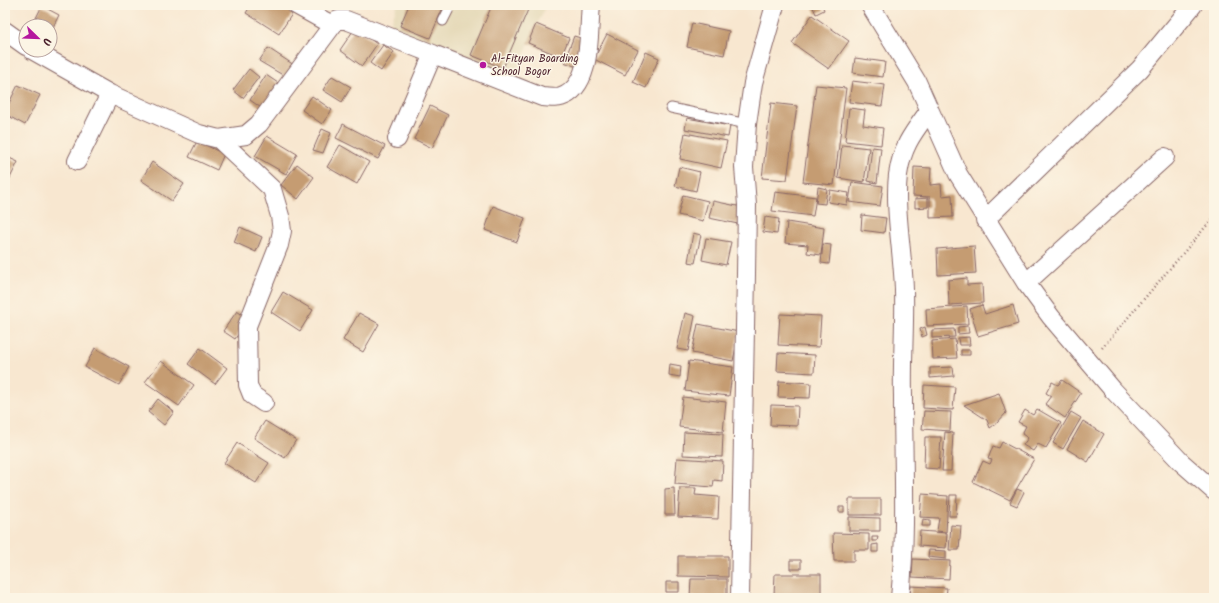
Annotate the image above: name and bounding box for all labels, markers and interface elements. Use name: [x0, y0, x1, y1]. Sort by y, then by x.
north arrow: [18, 18, 58, 58]
text: U: [37, 35, 56, 48]
place label: Al-Fityan Boarding School Bogor: [491, 50, 579, 81]
marker: Al-Fityan Boarding School Bogor: [478, 60, 488, 70]

